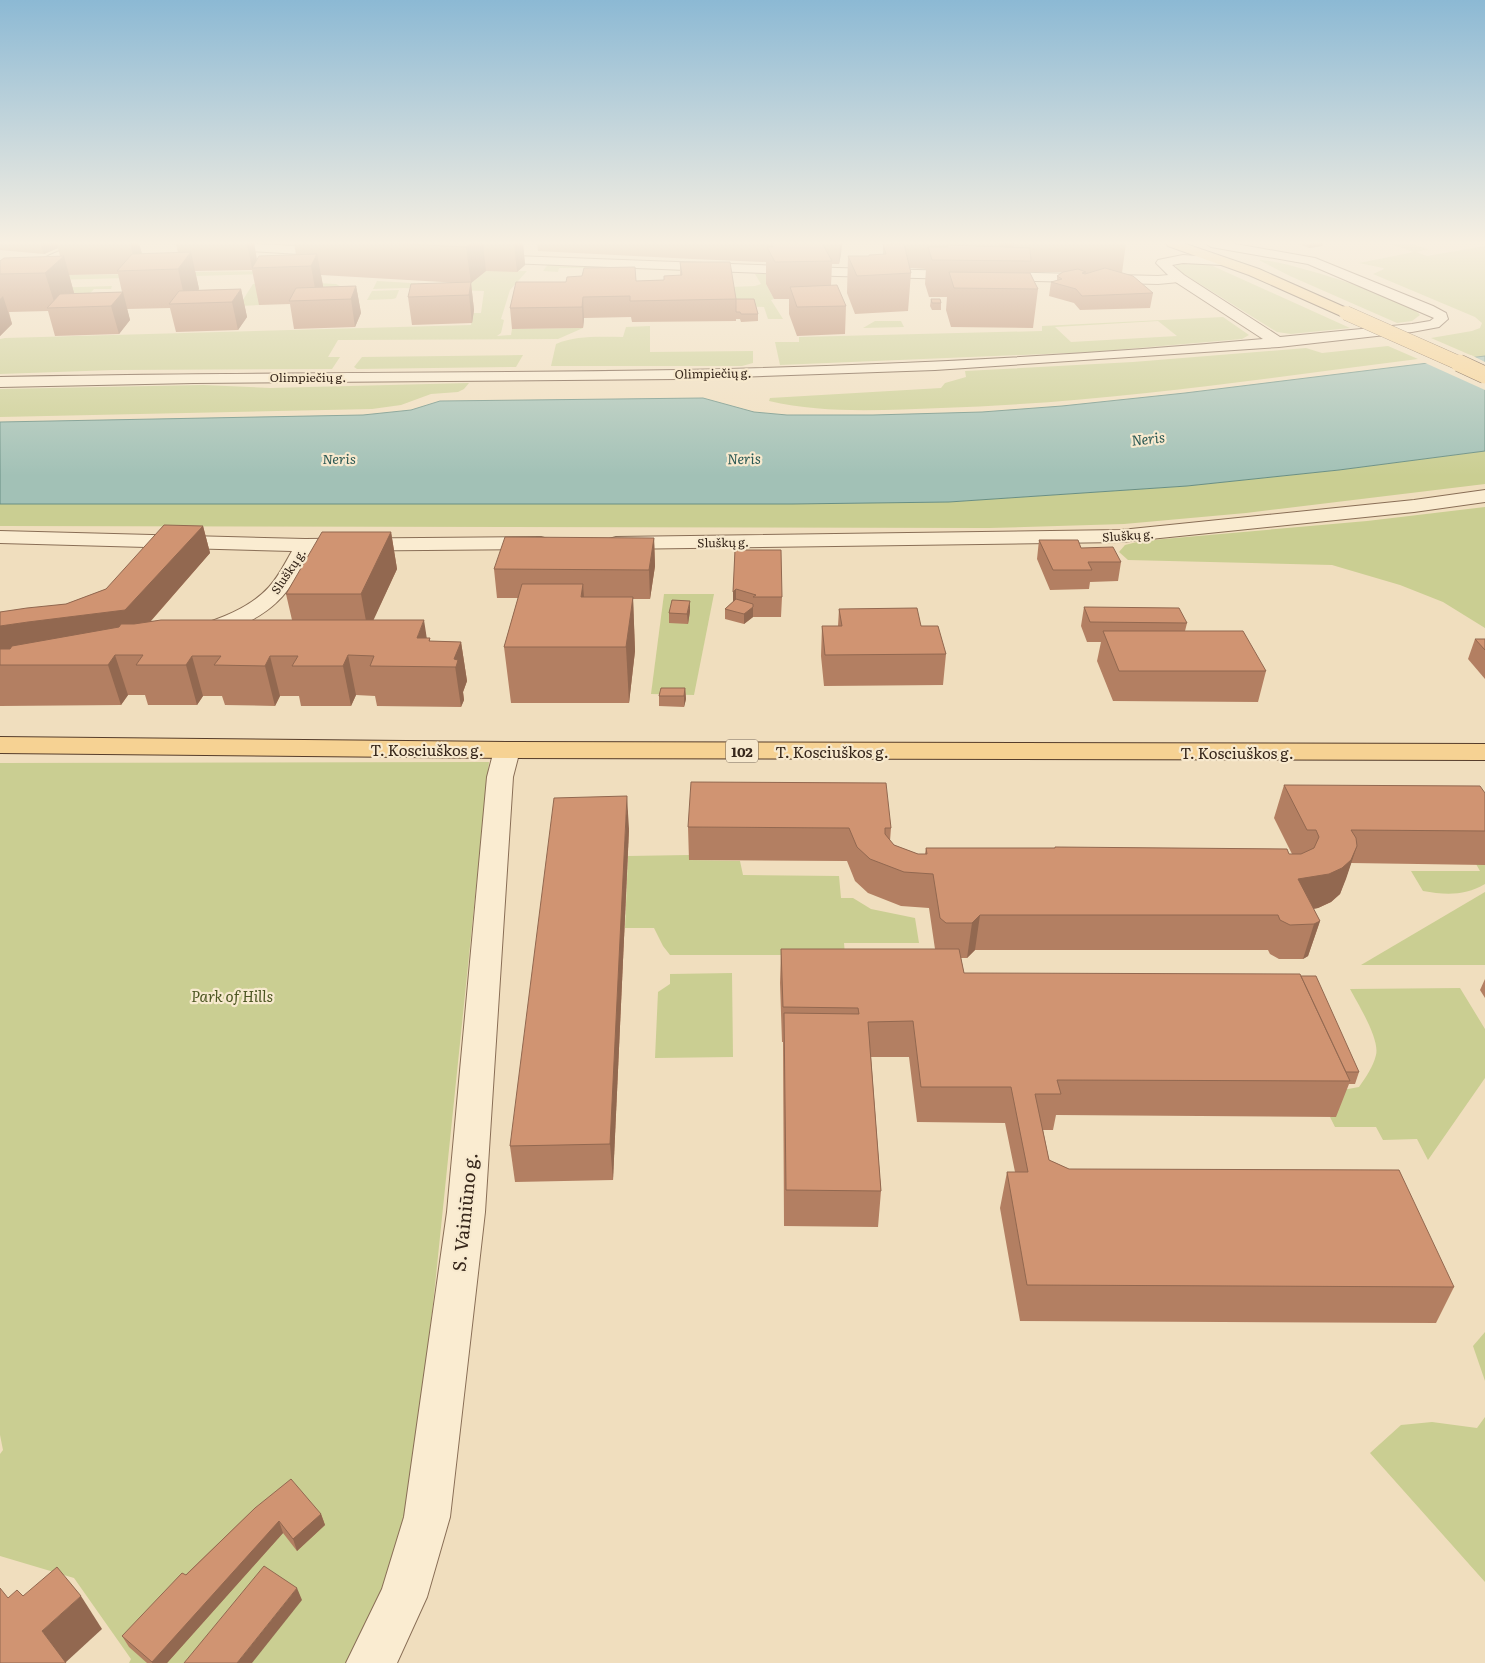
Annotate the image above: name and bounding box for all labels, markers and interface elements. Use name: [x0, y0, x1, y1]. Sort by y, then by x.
street label: Olimpiečių g.: [675, 363, 751, 383]
street label: Olimpiečių g.: [270, 368, 346, 386]
water label: Neris: [1130, 426, 1166, 450]
water label: Neris: [322, 448, 356, 468]
water label: Neris: [727, 448, 761, 468]
street label: Sluškų g.: [1102, 524, 1154, 546]
street label: Sluškų g.: [697, 533, 749, 551]
street label: Sluškų g.: [266, 545, 310, 597]
street label: T. Kosciuškos g.: [370, 738, 484, 761]
road number: 102: [726, 739, 758, 762]
street label: T. Kosciuškos g.: [775, 740, 889, 763]
street label: T. Kosciuškos g.: [1180, 741, 1294, 764]
park label: Park of Hills: [191, 984, 273, 1007]
street label: S. Vainiūno g.: [444, 1151, 484, 1273]

